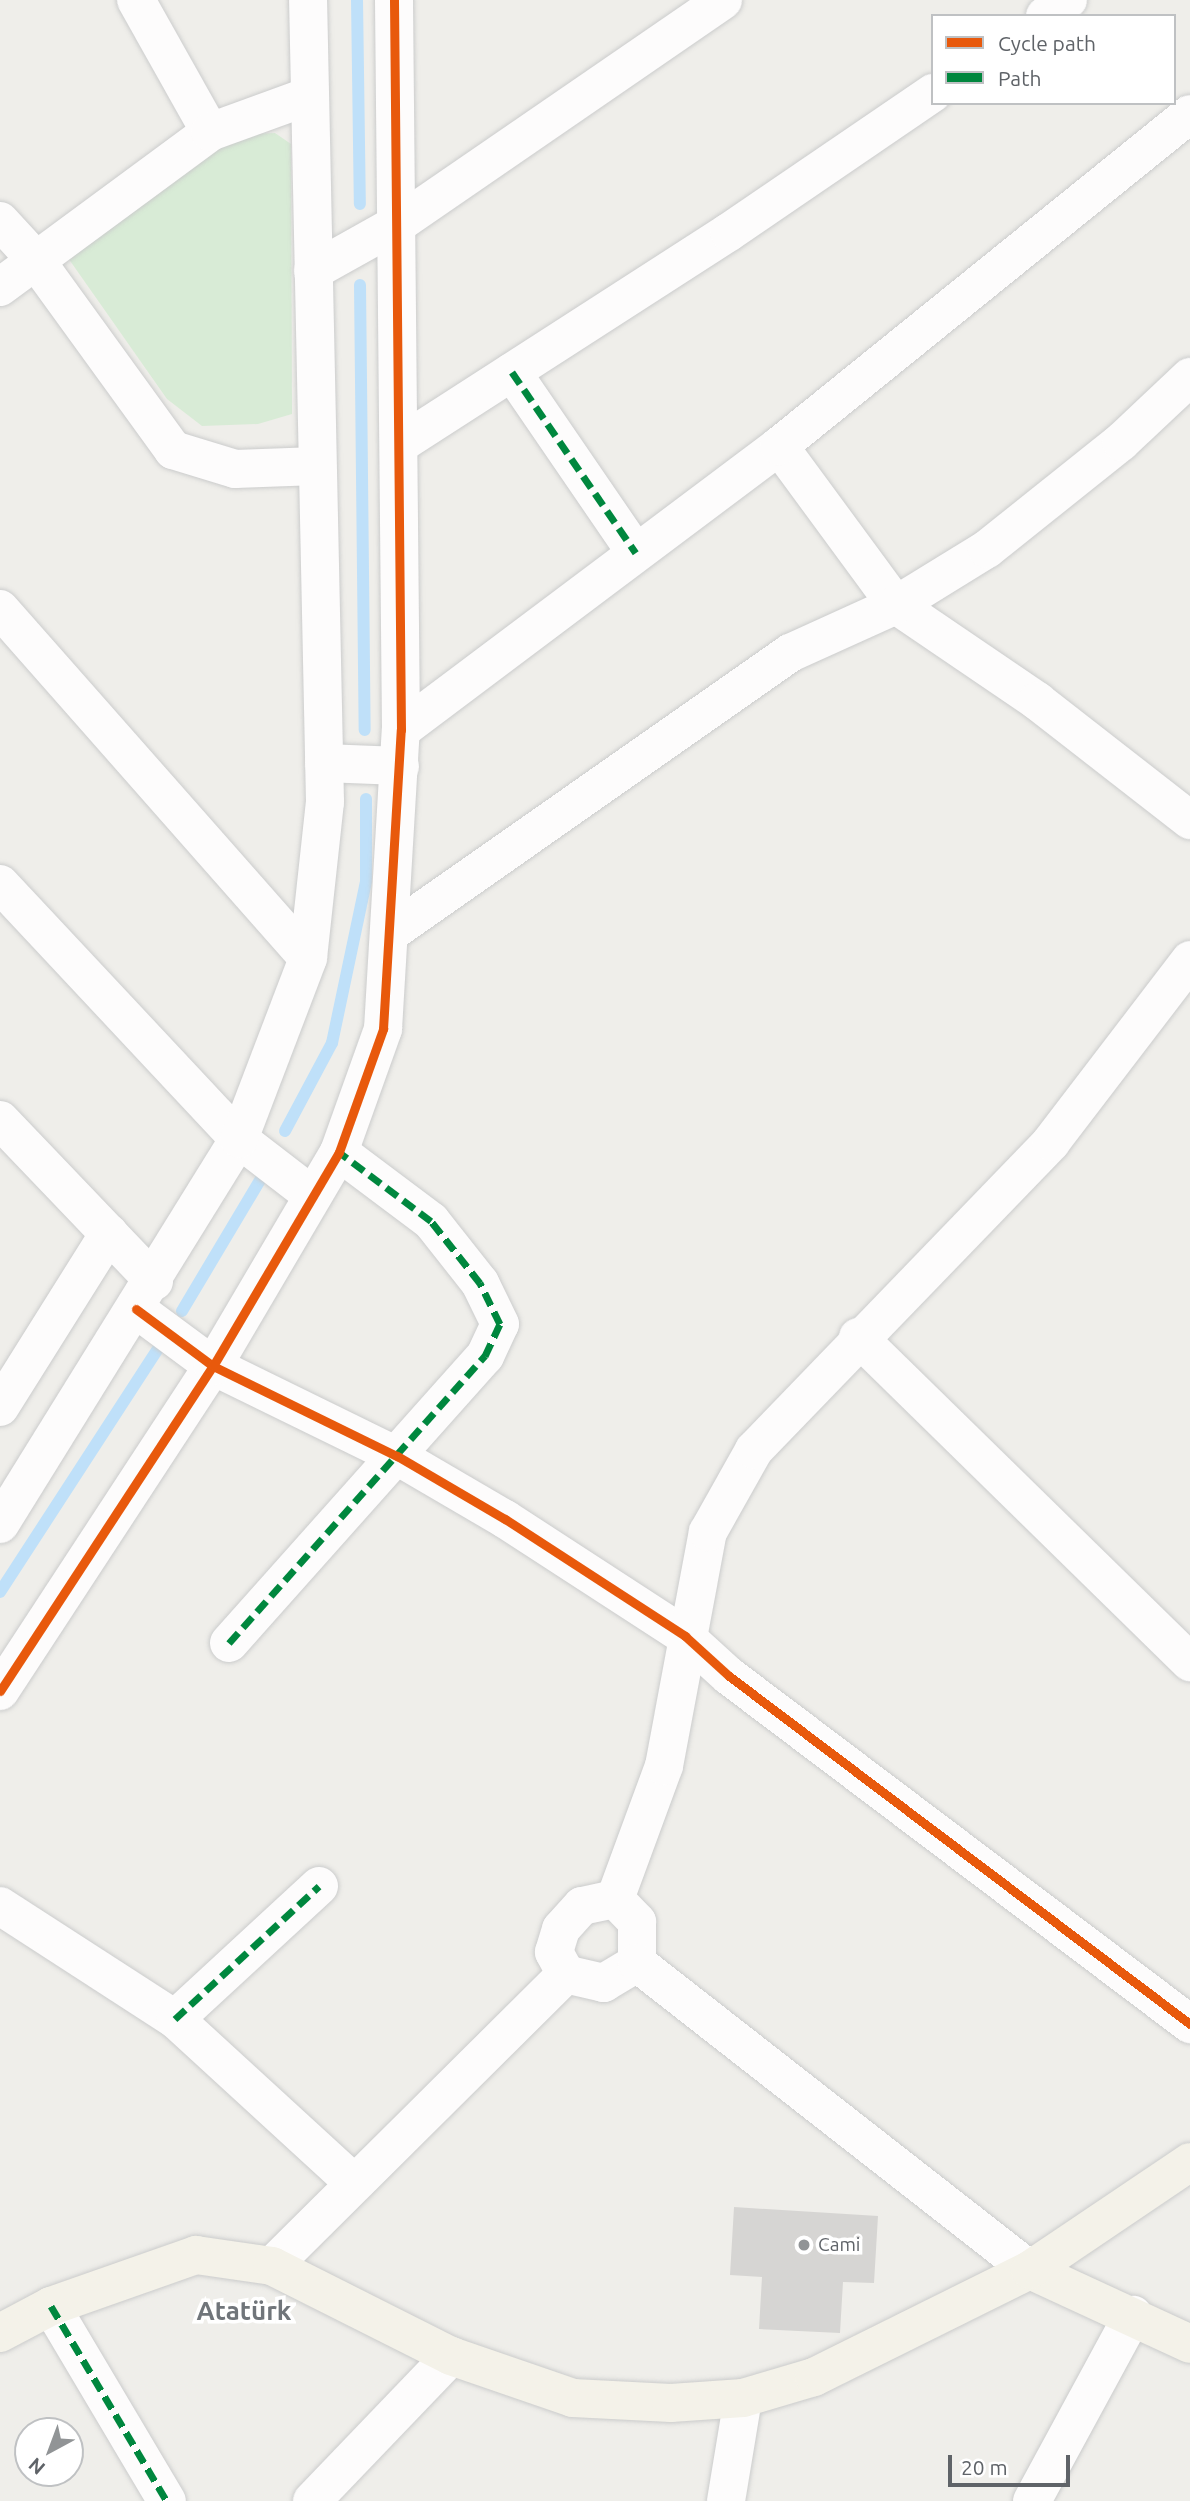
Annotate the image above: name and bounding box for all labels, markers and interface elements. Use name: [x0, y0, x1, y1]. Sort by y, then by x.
legend: [931, 14, 1176, 105]
text: Cycle path: [998, 31, 1096, 55]
text: Path: [998, 66, 1041, 90]
place label: Cami: [818, 2234, 860, 2256]
marker: Cami: [796, 2237, 812, 2253]
district label: Atatürk: [197, 2295, 291, 2327]
north arrow: [14, 2417, 84, 2487]
scale bar: [952, 2442, 1074, 2486]
text: N: [24, 2453, 49, 2479]
text: 20 m: [961, 2455, 1008, 2479]

